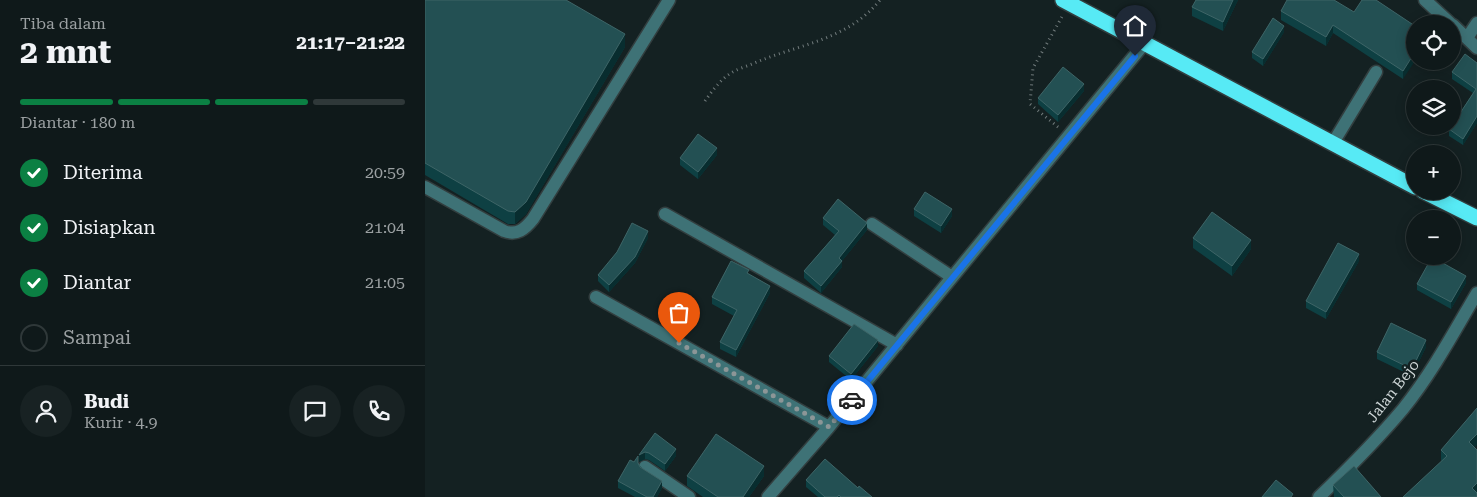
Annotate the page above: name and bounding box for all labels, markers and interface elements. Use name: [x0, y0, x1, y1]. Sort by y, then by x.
pin: [1114, 5, 1156, 56]
icon: home: [1121, 12, 1149, 40]
text: Tiba dalam: [20, 14, 106, 33]
map controls: [1406, 15, 1461, 265]
button: locate: [1406, 15, 1461, 70]
text: 21:17–21:22: [296, 31, 405, 54]
text: 2 mnt: [20, 33, 111, 71]
button: layers: [1406, 80, 1461, 135]
text: Diantar · 180 m: [20, 113, 135, 132]
button: +: [1406, 145, 1461, 200]
icon: check: [20, 159, 48, 187]
text: Diterima: [63, 161, 143, 184]
text: 20:59: [365, 163, 405, 182]
button: −: [1406, 210, 1461, 265]
icon: check: [20, 214, 48, 242]
text: Disiapkan: [63, 216, 156, 239]
text: 21:04: [365, 218, 405, 237]
icon: check: [20, 269, 48, 297]
text: Diantar: [63, 271, 131, 294]
text: 21:05: [365, 273, 405, 292]
pin: [658, 292, 700, 343]
icon: bag: [665, 299, 693, 327]
text: Sampai: [63, 326, 131, 349]
street label: Jalan Bejo: [1363, 356, 1423, 426]
courier: [827, 375, 877, 425]
button: person: [20, 385, 72, 437]
button: chat: [289, 385, 341, 437]
button: phone: [353, 385, 405, 437]
icon: car: [838, 386, 866, 414]
text: Budi: [84, 390, 129, 413]
text: Kurir · 4.9: [84, 413, 158, 432]

